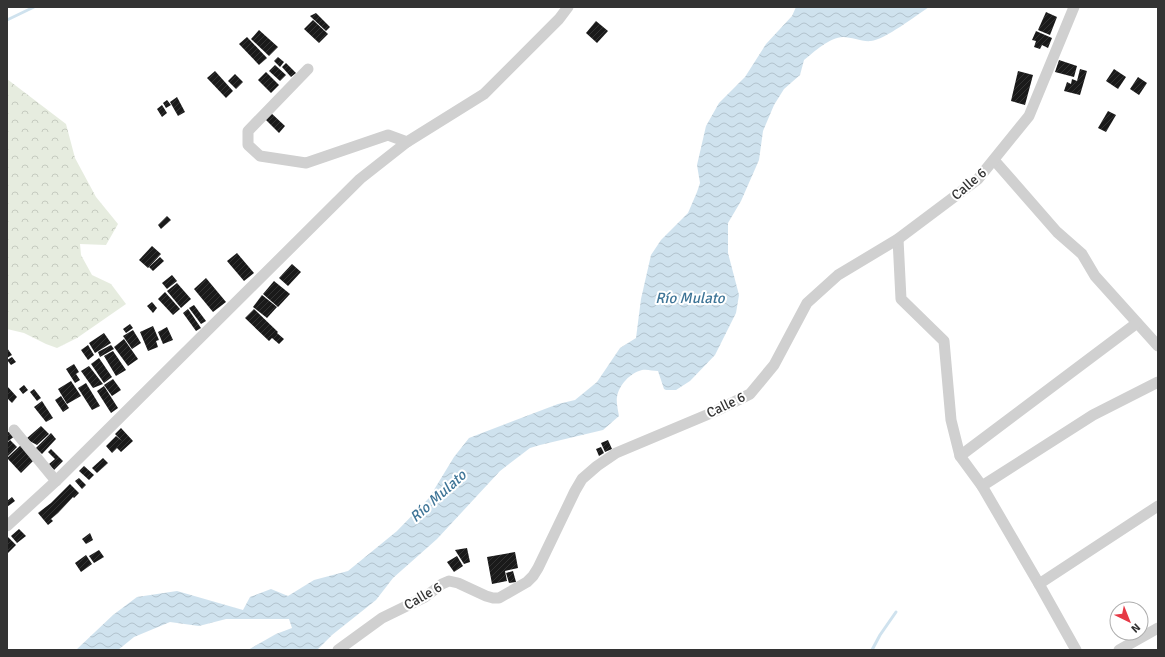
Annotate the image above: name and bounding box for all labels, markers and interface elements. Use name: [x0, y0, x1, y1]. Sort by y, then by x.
street label: Calle 6: [948, 164, 990, 204]
water label: Río Mulato: [655, 289, 726, 307]
street label: Calle 6: [704, 388, 748, 422]
water label: Río Mulato: [406, 465, 471, 526]
street label: Calle 6: [401, 578, 445, 614]
north arrow: [1109, 601, 1149, 641]
text: N: [1128, 621, 1143, 635]

